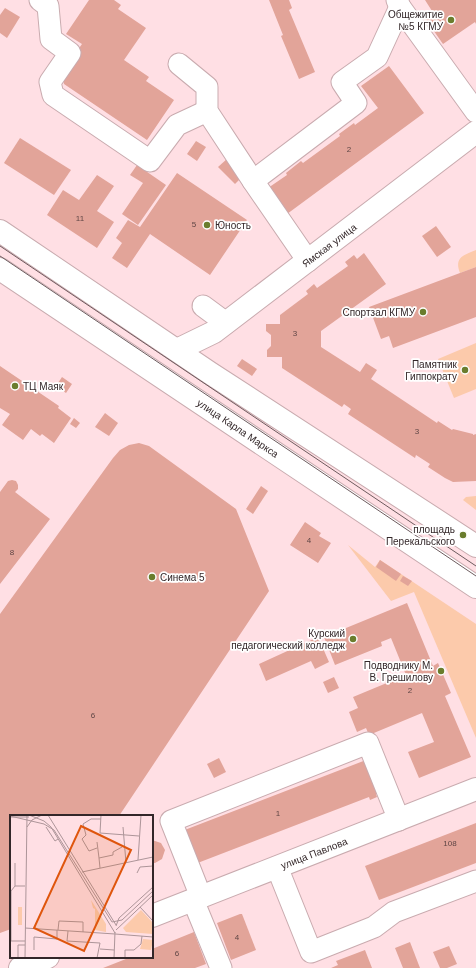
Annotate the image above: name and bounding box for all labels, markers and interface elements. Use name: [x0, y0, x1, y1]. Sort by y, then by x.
place label: Общежитие №5 КГМУ: [388, 9, 444, 32]
marker: Общежитие №5 КГМУ: [446, 15, 456, 25]
house number: 2: [347, 145, 352, 154]
house number: 11: [76, 214, 85, 223]
house number: 5: [192, 220, 197, 229]
marker: Юность: [202, 220, 212, 230]
place label: Юность: [215, 220, 251, 231]
street label: Ямская улица: [300, 221, 359, 269]
place label: Спортзал КГМУ: [342, 307, 416, 318]
marker: Спортзал КГМУ: [418, 307, 428, 317]
house number: 3: [293, 329, 298, 338]
place label: Памятник Гиппократу: [405, 359, 458, 382]
marker: Памятник Гиппократу: [460, 365, 470, 375]
marker: ТЦ Маяк: [10, 381, 20, 391]
place label: ТЦ Маяк: [23, 381, 64, 392]
street label: улица Карла Маркса: [195, 397, 281, 460]
house number: 3: [415, 427, 420, 436]
place label: площадь Перекальского: [386, 524, 455, 547]
marker: площадь Перекальского: [458, 530, 468, 540]
house number: 4: [307, 536, 312, 545]
house number: 8: [10, 548, 15, 557]
marker: Синема 5: [147, 572, 157, 582]
place label: Синема 5: [160, 572, 205, 583]
place label: Курский педагогический колледж: [231, 628, 345, 651]
marker: Курский педагогический колледж: [348, 634, 358, 644]
place label: Подводнику М. В. Грешилову: [364, 660, 433, 683]
marker: Подводнику М. В. Грешилову: [436, 666, 446, 676]
house number: 2: [408, 686, 413, 695]
house number: 6: [91, 711, 96, 720]
house number: 1: [276, 809, 281, 818]
inset map: [10, 815, 153, 958]
street label: улица Павлова: [279, 836, 349, 871]
house number: 108: [443, 839, 457, 848]
house number: 4: [235, 933, 240, 942]
house number: 6: [175, 949, 180, 958]

